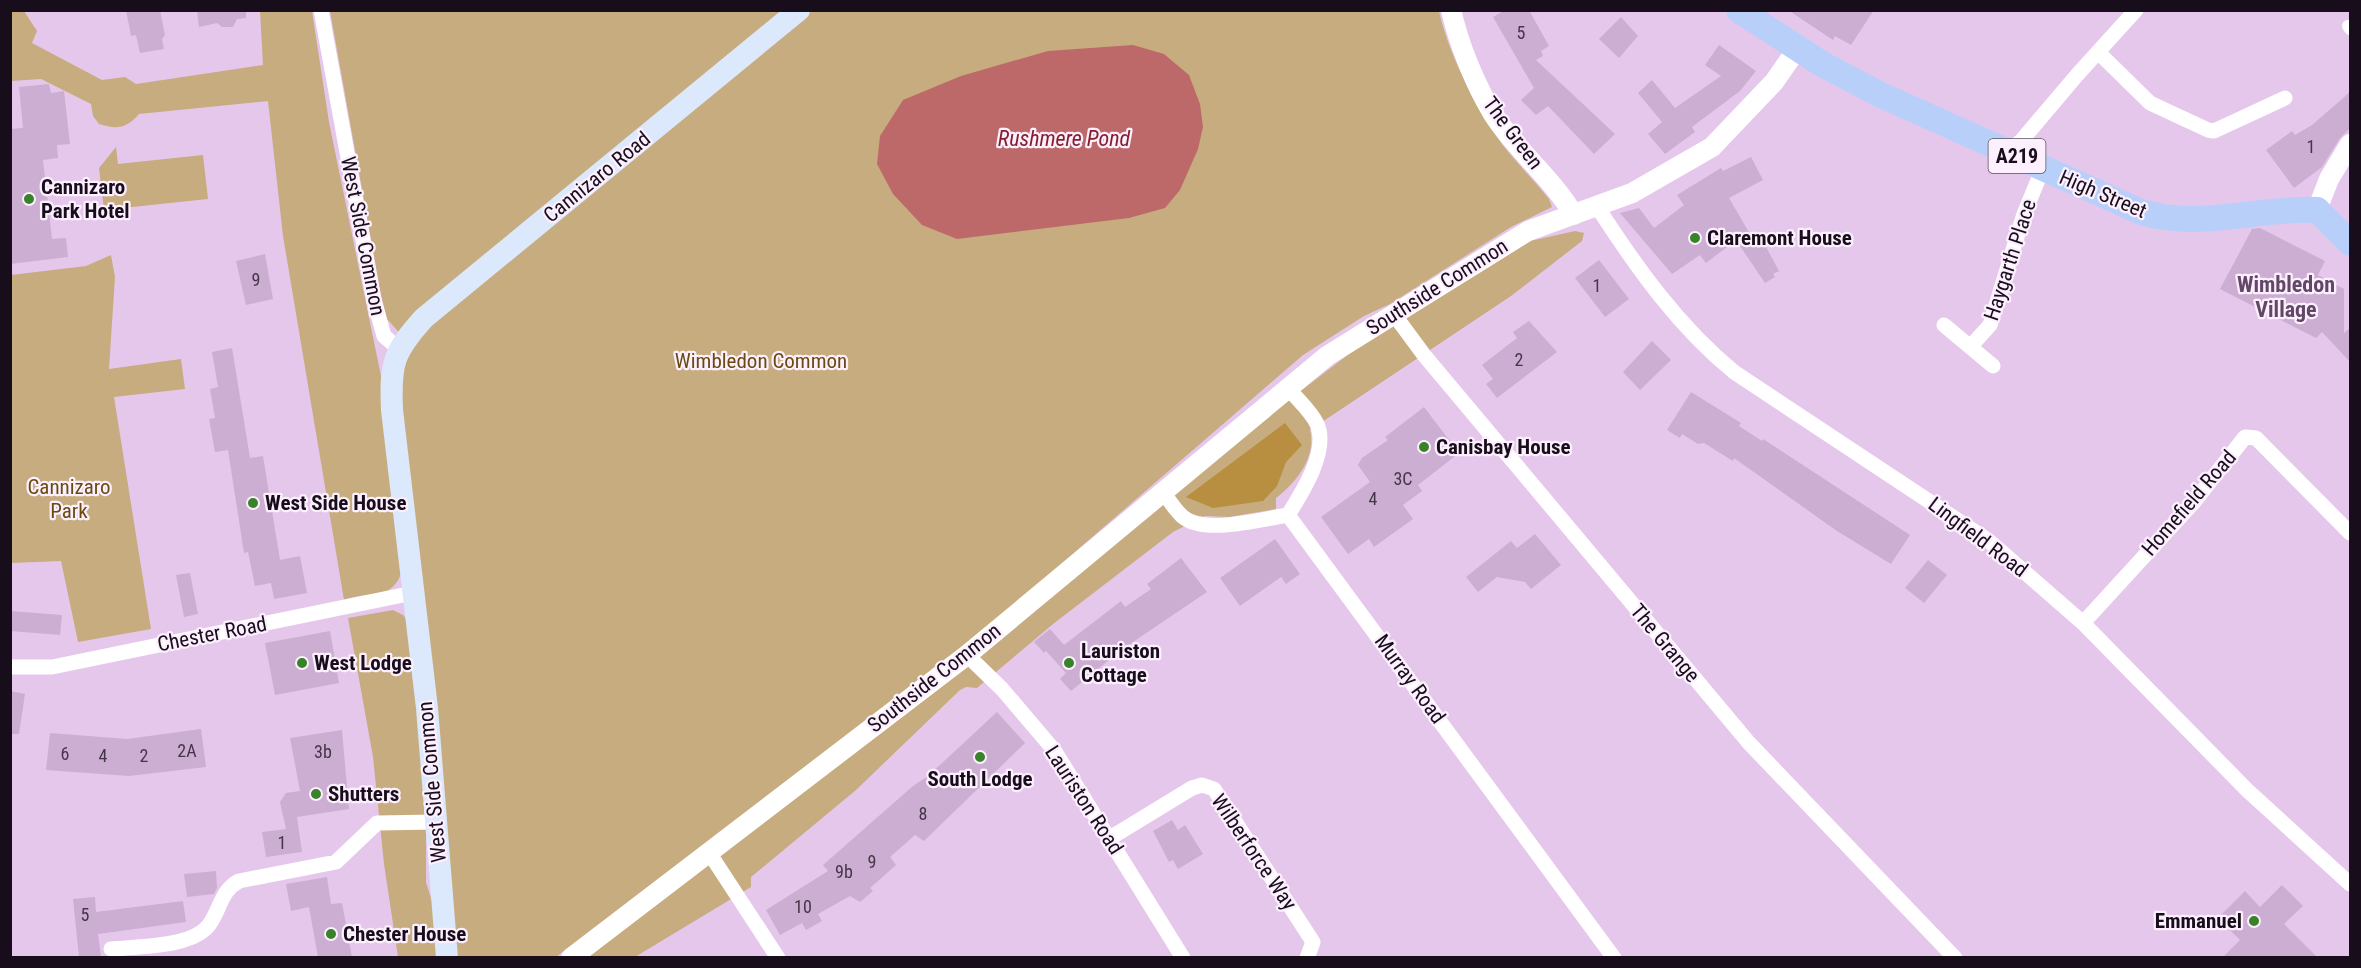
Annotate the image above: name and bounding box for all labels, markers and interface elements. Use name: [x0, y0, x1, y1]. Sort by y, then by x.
house number: 5: [1517, 22, 1526, 43]
street label: The Green: [1478, 92, 1548, 174]
water label: Rushmere Pond: [998, 126, 1131, 151]
street label: Cannizaro Road: [539, 127, 655, 227]
house number: 1: [2307, 136, 2315, 157]
road number: A219: [1988, 139, 2046, 173]
street label: West Side Common: [336, 154, 390, 318]
street label: High Street: [2056, 165, 2150, 223]
place label: Cannizaro Park Hotel: [41, 175, 130, 223]
marker: Cannizaro Park Hotel: [22, 192, 36, 206]
street label: Haygarth Place: [1979, 196, 2041, 324]
place label: Claremont House: [1707, 226, 1852, 250]
marker: Claremont House: [1688, 231, 1702, 245]
street label: Southside Common: [1362, 234, 1512, 340]
house number: 9: [252, 269, 260, 290]
district label: Wimbledon Village: [2237, 272, 2335, 322]
house number: 1: [1593, 275, 1601, 296]
park label: Wimbledon Common: [675, 349, 847, 373]
house number: 2: [1515, 349, 1524, 370]
place label: Canisbay House: [1436, 435, 1571, 459]
marker: Canisbay House: [1417, 440, 1431, 454]
street label: Homefield Road: [2137, 445, 2241, 561]
house number: 3C: [1393, 468, 1413, 489]
park label: Cannizaro Park: [27, 475, 111, 523]
house number: 4: [1369, 488, 1378, 509]
place label: West Side House: [265, 491, 406, 515]
street label: Lingfield Road: [1924, 492, 2032, 582]
marker: West Side House: [246, 496, 260, 510]
street label: The Grange: [1625, 599, 1705, 687]
street label: Chester Road: [155, 612, 269, 656]
street label: Southside Common: [863, 619, 1005, 737]
street label: Murray Road: [1370, 630, 1450, 728]
place label: Lauriston Cottage: [1081, 639, 1160, 687]
place label: West Lodge: [314, 651, 412, 675]
marker: West Lodge: [295, 656, 309, 670]
marker: Lauriston Cottage: [1062, 656, 1076, 670]
street label: West Side Common: [413, 700, 451, 864]
house number: 2A: [177, 740, 197, 761]
house number: 3b: [314, 741, 332, 762]
street label: Lauriston Road: [1040, 741, 1128, 859]
house number: 6: [61, 743, 69, 764]
house number: 4: [99, 745, 108, 766]
house number: 2: [140, 745, 149, 766]
marker: South Lodge: [973, 750, 987, 764]
place label: South Lodge: [927, 767, 1033, 791]
place label: Shutters: [328, 782, 399, 806]
marker: Shutters: [309, 787, 323, 801]
street label: Wilberforce Way: [1206, 790, 1302, 915]
house number: 8: [919, 803, 927, 824]
house number: 1: [278, 832, 286, 853]
house number: 9: [868, 851, 876, 872]
house number: 9b: [835, 861, 853, 882]
house number: 10: [794, 896, 812, 917]
house number: 5: [81, 904, 90, 925]
place label: Emmanuel: [2155, 909, 2242, 933]
marker: Emmanuel: [2247, 914, 2261, 928]
place label: Chester House: [343, 922, 466, 946]
marker: Chester House: [324, 927, 338, 941]

